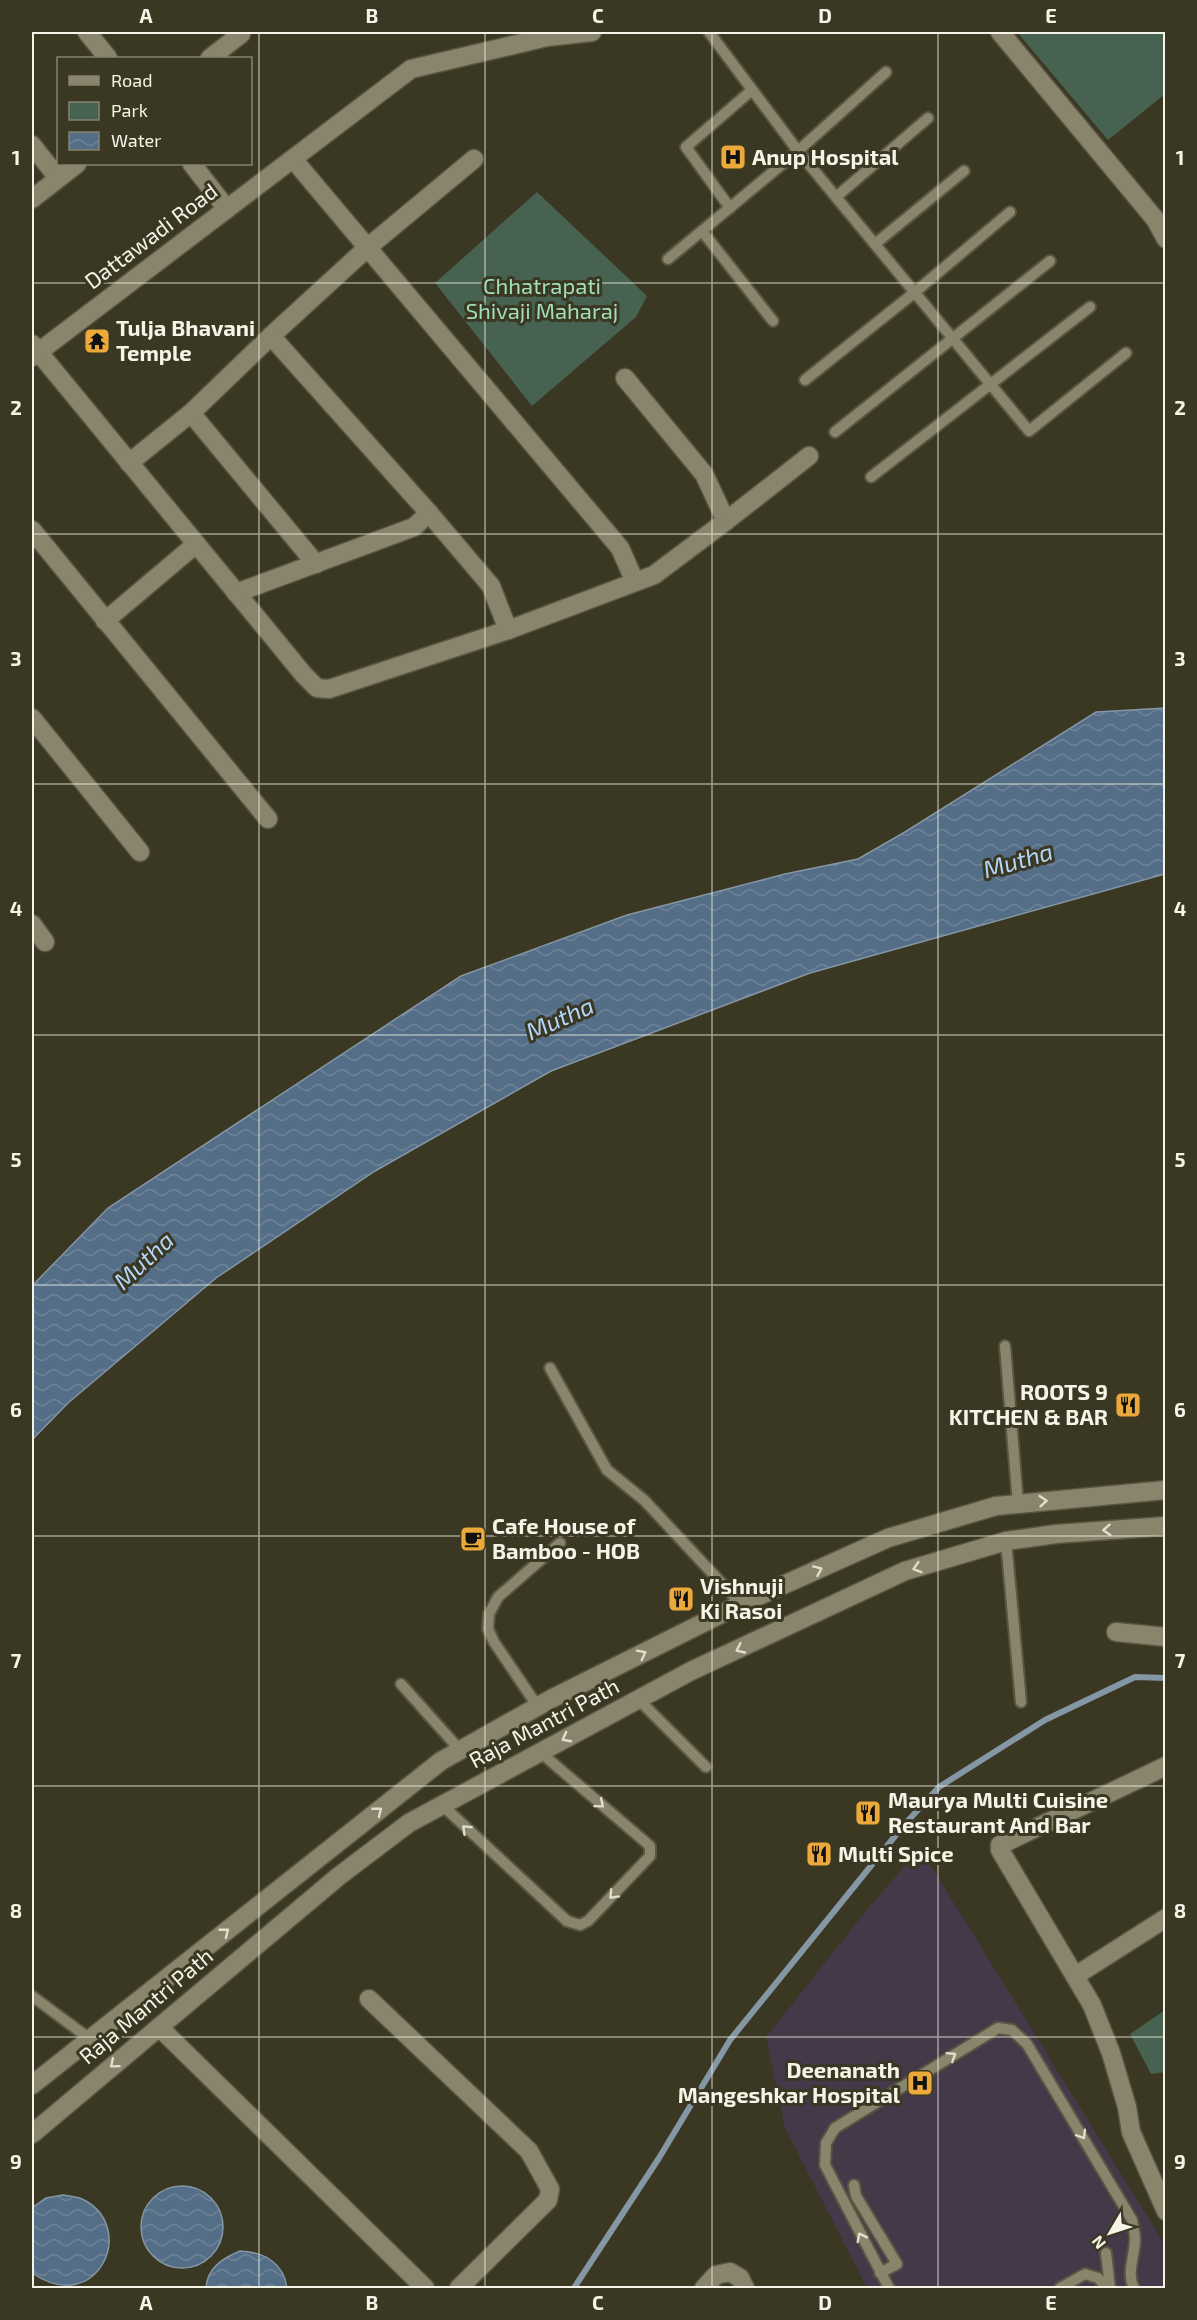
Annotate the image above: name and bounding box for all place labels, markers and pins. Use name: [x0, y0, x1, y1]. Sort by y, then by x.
hospital icon: Anup Hospital: [718, 142, 748, 172]
place label: Anup Hospital: [752, 143, 899, 169]
place label: Tulja Bhavani Temple: [116, 314, 255, 365]
temple icon: Tulja Bhavani Temple: [82, 326, 112, 356]
place label: ROOTS 9 KITCHEN & BAR: [949, 1378, 1108, 1429]
restaurant icon: ROOTS 9 KITCHEN & BAR: [1113, 1390, 1143, 1420]
place label: Cafe House of Bamboo - HOB: [492, 1512, 640, 1563]
cafe icon: Cafe House of Bamboo - HOB: [458, 1524, 488, 1554]
place label: Vishnuji Ki Rasoi: [700, 1572, 784, 1623]
restaurant icon: Vishnuji Ki Rasoi: [666, 1584, 696, 1614]
place label: Maurya Multi Cuisine Restaurant And Bar: [888, 1786, 1108, 1837]
restaurant icon: Maurya Multi Cuisine Restaurant And Bar: [853, 1798, 883, 1828]
restaurant icon: Multi Spice: [804, 1839, 834, 1869]
place label: Multi Spice: [838, 1840, 954, 1866]
place label: Deenanath Mangeshkar Hospital: [678, 2056, 901, 2107]
hospital icon: Deenanath Mangeshkar Hospital: [905, 2068, 935, 2098]

